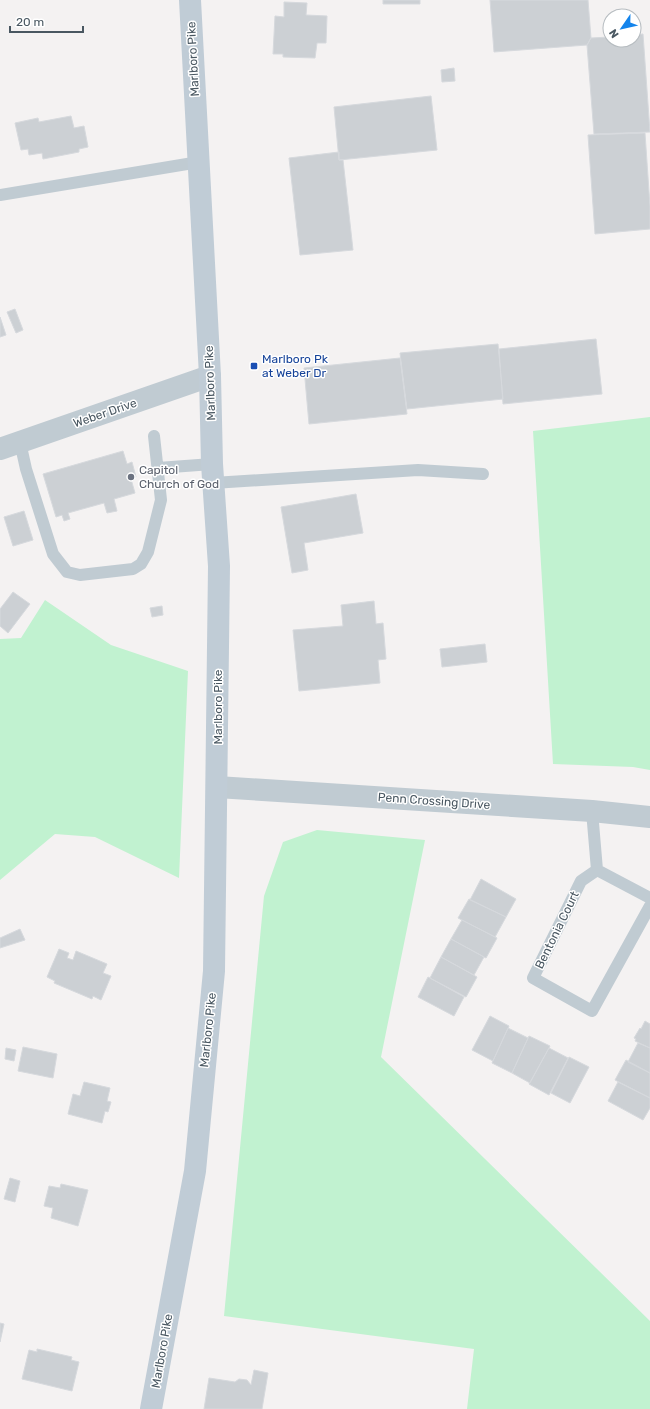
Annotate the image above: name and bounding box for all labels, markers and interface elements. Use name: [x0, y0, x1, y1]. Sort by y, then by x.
scale bar: [10, 8, 83, 34]
north arrow: [602, 8, 642, 48]
text: 20 m: [16, 15, 44, 29]
street label: Marlboro Pike: [184, 21, 202, 97]
text: N: [606, 26, 622, 40]
street label: Marlboro Pike: [202, 345, 218, 421]
place label: Marlboro Pk at Weber Dr: [262, 352, 329, 380]
marker: Marlboro Pk at Weber Dr: [249, 361, 259, 371]
street label: Weber Drive: [71, 396, 139, 430]
place label: Capitol Church of God: [139, 463, 219, 491]
marker: Capitol Church of God: [126, 472, 136, 482]
street label: Marlboro Pike: [211, 669, 225, 745]
street label: Penn Crossing Drive: [377, 790, 491, 812]
street label: Bentonia Court: [532, 889, 582, 971]
street label: Marlboro Pike: [197, 992, 219, 1068]
street label: Marlboro Pike: [149, 1313, 175, 1389]

